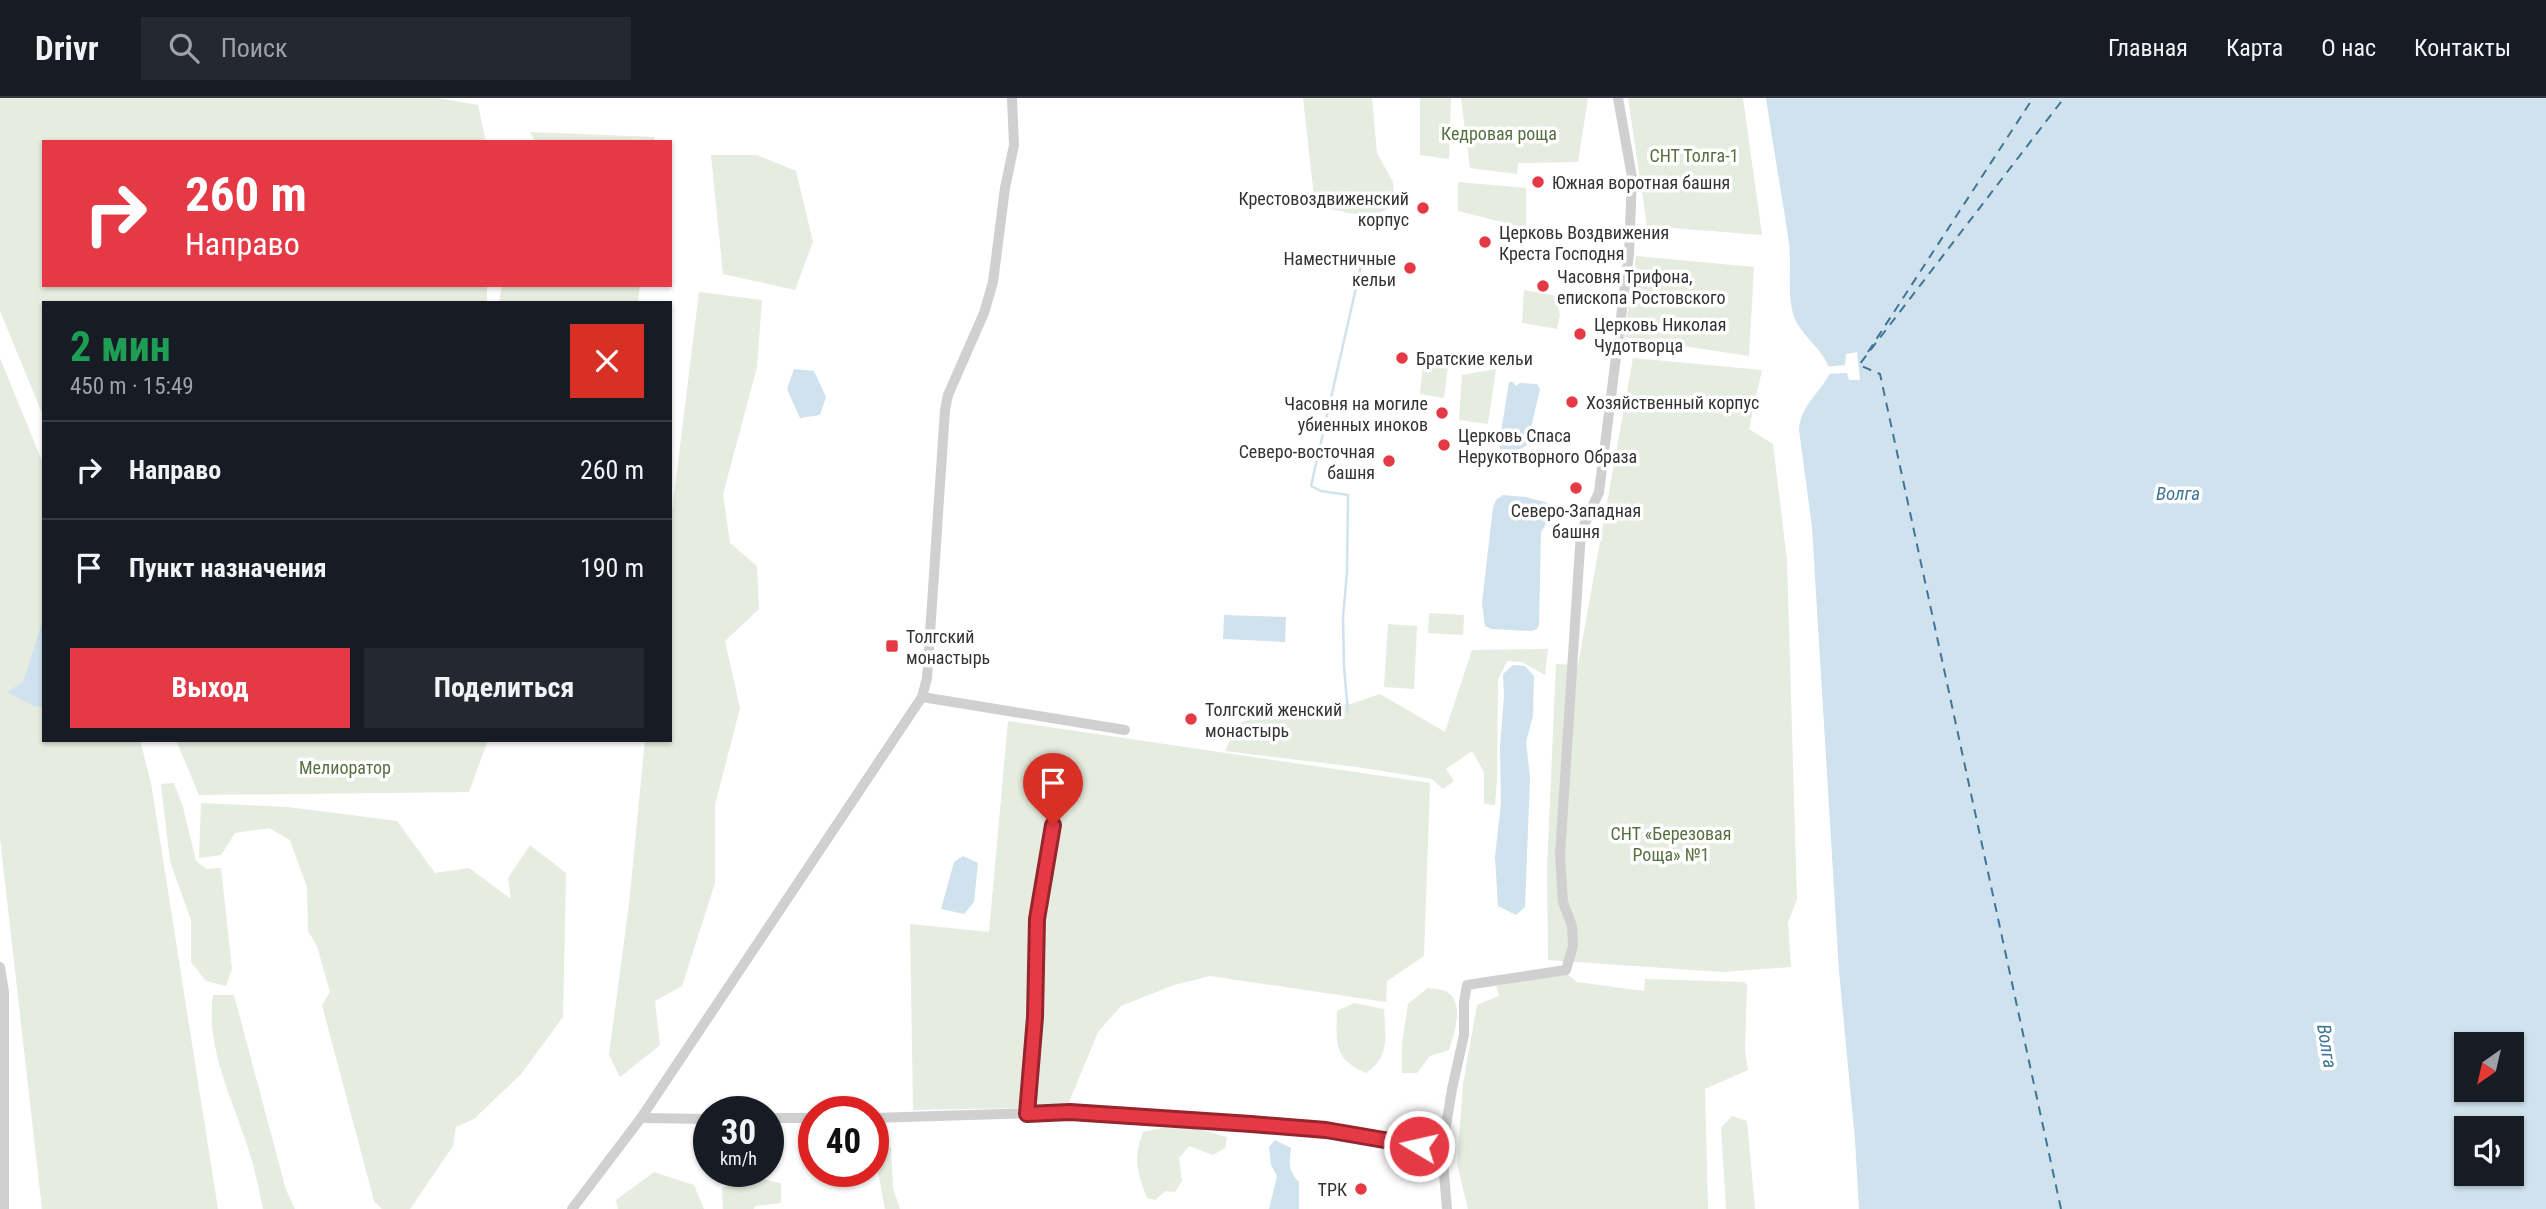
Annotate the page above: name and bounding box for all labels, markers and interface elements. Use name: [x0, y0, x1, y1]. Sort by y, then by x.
search box: [141, 17, 631, 80]
text: Drivr: [35, 29, 99, 68]
icon: search: [165, 29, 203, 67]
text: Поиск: [221, 33, 288, 63]
text: Главная: [2108, 34, 2188, 62]
text: Карта: [2226, 34, 2283, 62]
text: О нас: [2321, 34, 2376, 62]
text: Контакты: [2414, 34, 2511, 62]
park label: Кедровая роща: [1441, 123, 1557, 144]
park label: СНТ Толга-1: [1649, 145, 1739, 166]
text: 260 m: [185, 166, 307, 223]
icon: right: [70, 168, 161, 259]
place label: Южная воротная башня: [1552, 172, 1730, 193]
marker: Южная воротная башня: [1530, 174, 1546, 190]
place label: Крестовоздвиженский корпус: [1239, 188, 1409, 230]
marker: Крестовоздвиженский корпус: [1415, 200, 1431, 216]
place label: Церковь Воздвижения Креста Господня: [1499, 222, 1669, 264]
text: Направо: [185, 225, 300, 263]
marker: Церковь Воздвижения Креста Господня: [1477, 234, 1493, 250]
place label: Наместничные кельи: [1283, 248, 1396, 290]
marker: Наместничные кельи: [1402, 260, 1418, 276]
place label: Часовня Трифона, епископа Ростовского: [1557, 266, 1725, 308]
marker: Часовня Трифона, епископа Ростовского: [1535, 278, 1551, 294]
place label: Церковь Николая Чудотворца: [1594, 314, 1726, 356]
text: 2 мин: [70, 322, 171, 371]
button: close: [570, 324, 644, 398]
marker: Церковь Николая Чудотворца: [1572, 326, 1588, 342]
place label: Братские кельи: [1416, 348, 1533, 369]
marker: Братские кельи: [1394, 350, 1410, 366]
text: 450 m · 15:49: [70, 373, 194, 400]
place label: Хозяйственный корпус: [1586, 392, 1759, 413]
place label: Часовня на могиле убиенных иноков: [1284, 393, 1428, 435]
marker: Хозяйственный корпус: [1564, 394, 1580, 410]
marker: Часовня на могиле убиенных иноков: [1434, 405, 1450, 421]
place label: Церковь Спаса Нерукотворного Образа: [1458, 425, 1637, 467]
marker: Церковь Спаса Нерукотворного Образа: [1436, 437, 1452, 453]
place label: Северо-восточная башня: [1239, 441, 1375, 483]
icon: right: [70, 451, 108, 489]
marker: Северо-восточная башня: [1381, 453, 1397, 469]
text: Направо: [129, 455, 221, 485]
text: 260 m: [580, 455, 644, 485]
marker: Северо-Западная башня: [1568, 480, 1584, 496]
water label: Волга: [2156, 482, 2200, 505]
place label: Северо-Западная башня: [1511, 500, 1641, 542]
icon: arrive: [70, 549, 108, 587]
text: Пункт назначения: [129, 553, 327, 583]
text: 190 m: [580, 553, 644, 583]
place label: Толгский монастырь: [906, 626, 990, 668]
marker: Толгский монастырь: [884, 638, 900, 654]
button: Выход: [70, 648, 350, 728]
button: Поделиться: [364, 648, 644, 728]
place label: Толгский женский монастырь: [1205, 699, 1342, 741]
marker: Толгский женский монастырь: [1183, 711, 1199, 727]
pin: [1023, 753, 1083, 825]
park label: Мелиоратор: [299, 757, 391, 778]
icon: arrive: [1034, 764, 1072, 802]
park label: СНТ «Березовая Роща» №1: [1611, 823, 1731, 865]
water label: Волга: [2312, 1022, 2342, 1070]
north arrow: [2454, 1032, 2524, 1102]
map controls: [2454, 1032, 2524, 1186]
speed limit sign: 40: [798, 1096, 889, 1187]
position arrow: [1382, 1109, 1456, 1183]
text: 30: [721, 1112, 756, 1153]
button: sound: [2454, 1116, 2524, 1186]
text: km/h: [720, 1148, 757, 1169]
place label: ТРК: [1318, 1179, 1347, 1200]
marker: ТРК: [1353, 1181, 1369, 1197]

